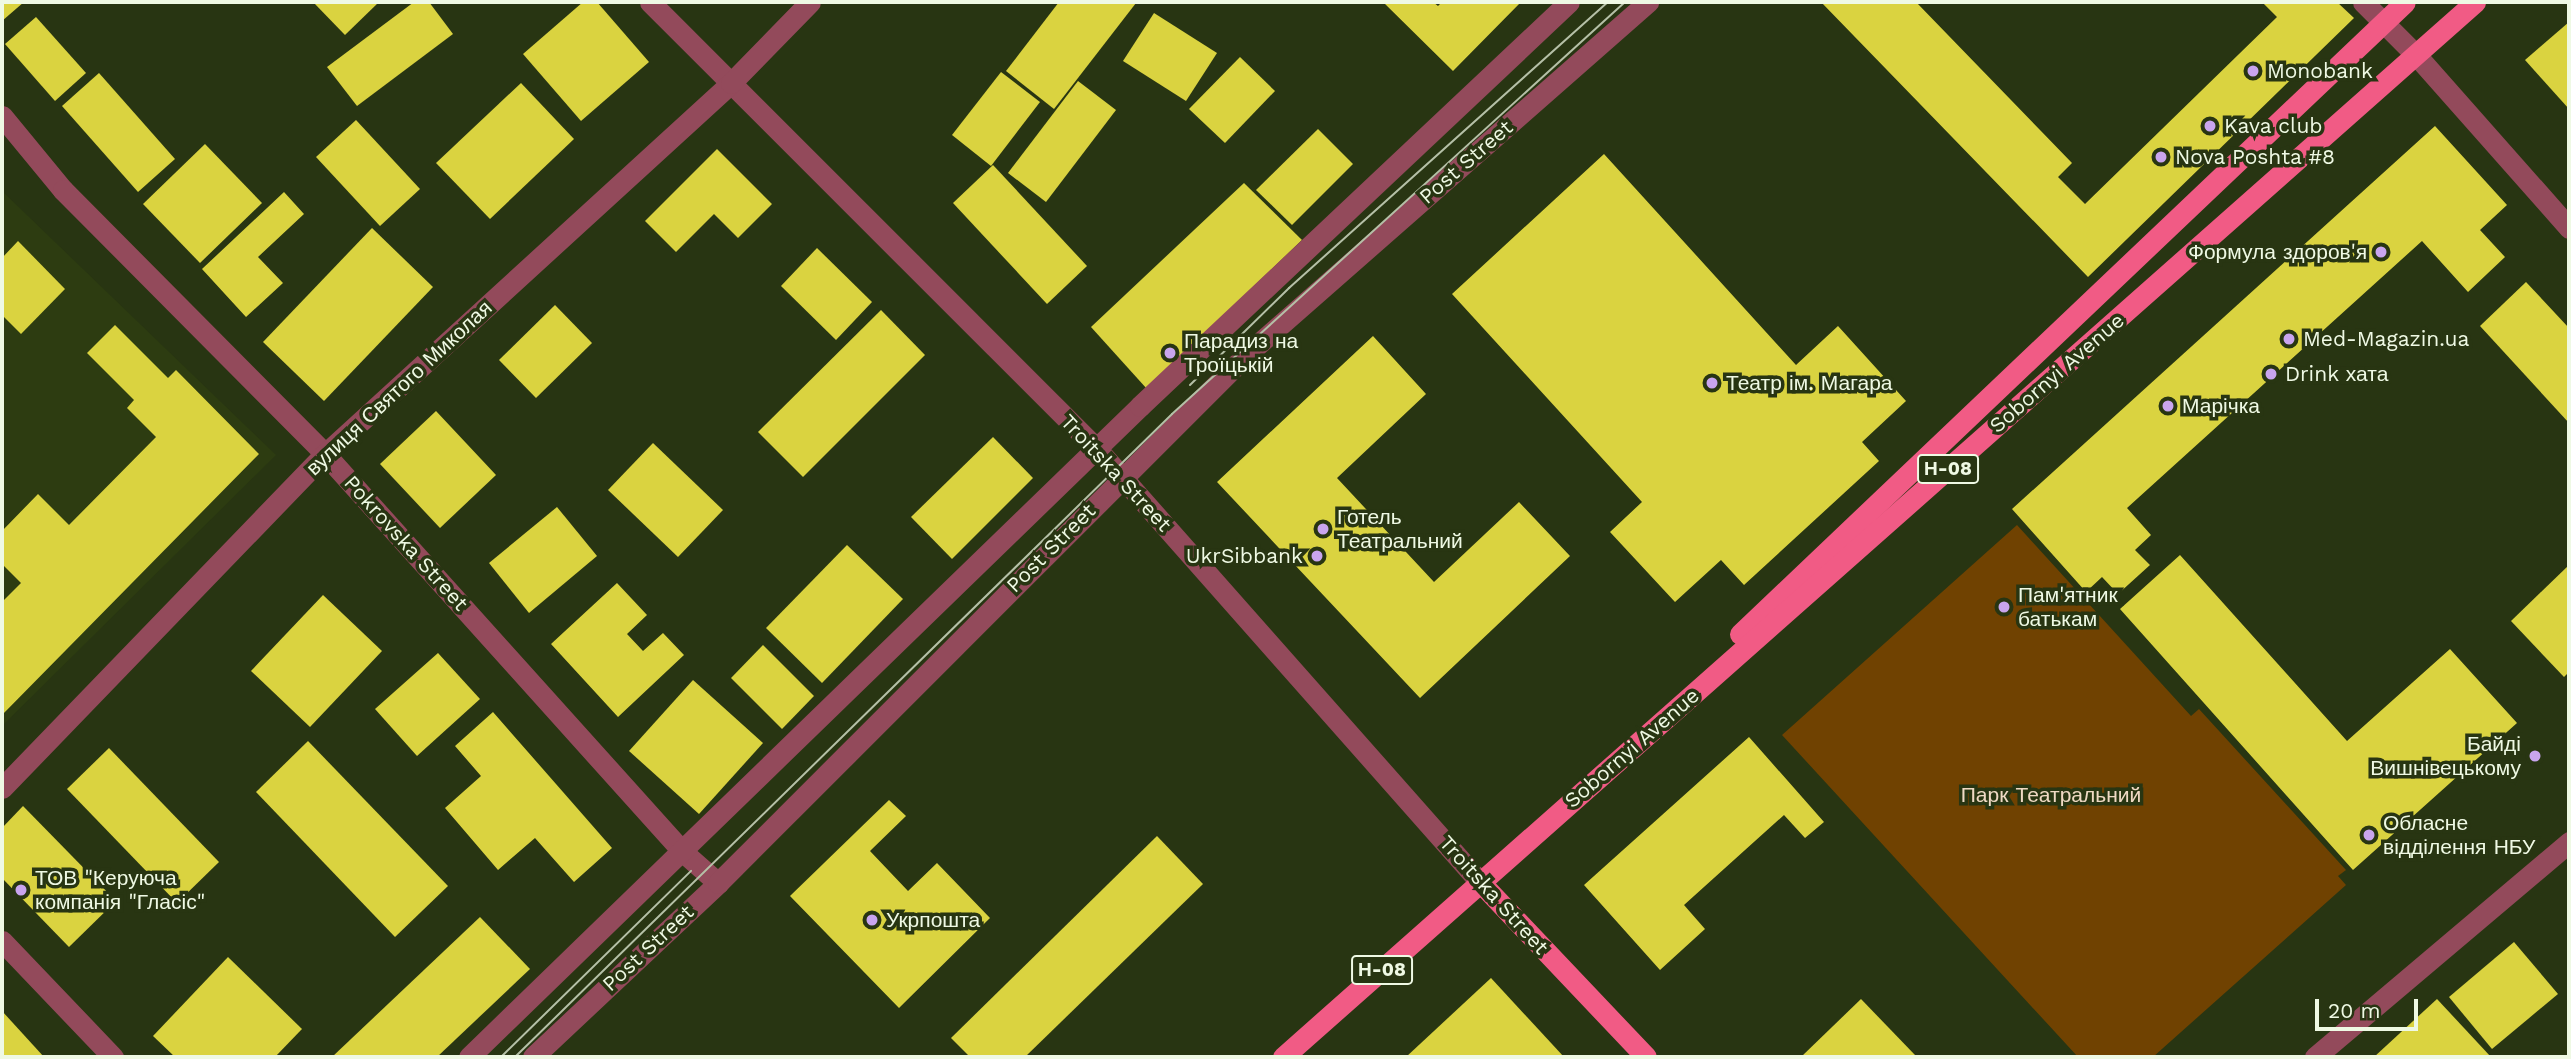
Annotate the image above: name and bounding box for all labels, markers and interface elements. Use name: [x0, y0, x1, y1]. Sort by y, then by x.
place label: Monobank: [2267, 58, 2373, 84]
marker: Monobank: [2245, 63, 2261, 79]
place label: Kava club: [2224, 113, 2323, 139]
street label: Post Street: [1414, 115, 1518, 209]
marker: Kava club: [2202, 118, 2218, 134]
place label: Nova Poshta #8: [2175, 144, 2336, 170]
marker: Nova Poshta #8: [2153, 149, 2169, 165]
place label: Формула здоров'я: [2188, 239, 2367, 265]
marker: Формула здоров'я: [2373, 244, 2389, 260]
street label: вулиця Святого Миколая: [301, 295, 497, 481]
street label: Sobornyi Avenue: [1984, 307, 2130, 439]
place label: Med-Magazin.ua: [2303, 326, 2469, 352]
place label: Парадиз на Троїцькій: [1184, 328, 1298, 378]
marker: Med-Magazin.ua: [2281, 331, 2297, 347]
marker: Парадиз на Троїцькій: [1162, 345, 1178, 361]
place label: Drink хата: [2285, 361, 2389, 387]
marker: Drink хата: [2263, 366, 2279, 382]
place label: Театр ім. Магара: [1726, 370, 1892, 396]
marker: Театр ім. Магара: [1704, 375, 1720, 391]
place label: Марічка: [2182, 393, 2260, 419]
marker: Марічка: [2160, 398, 2176, 414]
street label: Troitska Street: [1055, 409, 1177, 537]
road number: Н-08: [1916, 454, 1980, 484]
street label: Pokrovska Street: [339, 470, 473, 616]
street label: Post Street: [1001, 498, 1101, 598]
place label: Готель Театральний: [1337, 504, 1463, 554]
marker: Готель Театральний: [1315, 521, 1331, 537]
place label: UkrSibbank: [1186, 543, 1303, 569]
marker: UkrSibbank: [1309, 548, 1325, 564]
place label: Пам'ятник батькам: [2018, 582, 2118, 632]
marker: Пам'ятник батькам: [1996, 599, 2012, 615]
street label: Sobornyi Avenue: [1559, 682, 1705, 814]
place label: Байді Вишнівецькому: [2370, 731, 2521, 781]
marker: Байді Вишнівецькому: [2527, 748, 2543, 764]
park label: Парк Театральний: [1961, 782, 2141, 808]
place label: Обласне відділення НБУ: [2383, 810, 2535, 860]
marker: Обласне відділення НБУ: [2361, 827, 2377, 843]
street label: Troitska Street: [1434, 830, 1554, 960]
place label: ТОВ "Керуюча компанія "Гласіс": [35, 865, 205, 915]
marker: ТОВ "Керуюча компанія "Гласіс": [13, 882, 29, 898]
street label: Post Street: [597, 899, 699, 997]
place label: Укрпошта: [886, 907, 980, 933]
marker: Укрпошта: [864, 912, 880, 928]
road number: Н-08: [1350, 954, 1414, 986]
scale bar: [2319, 986, 2422, 1030]
text: 20 m: [2328, 998, 2380, 1023]

